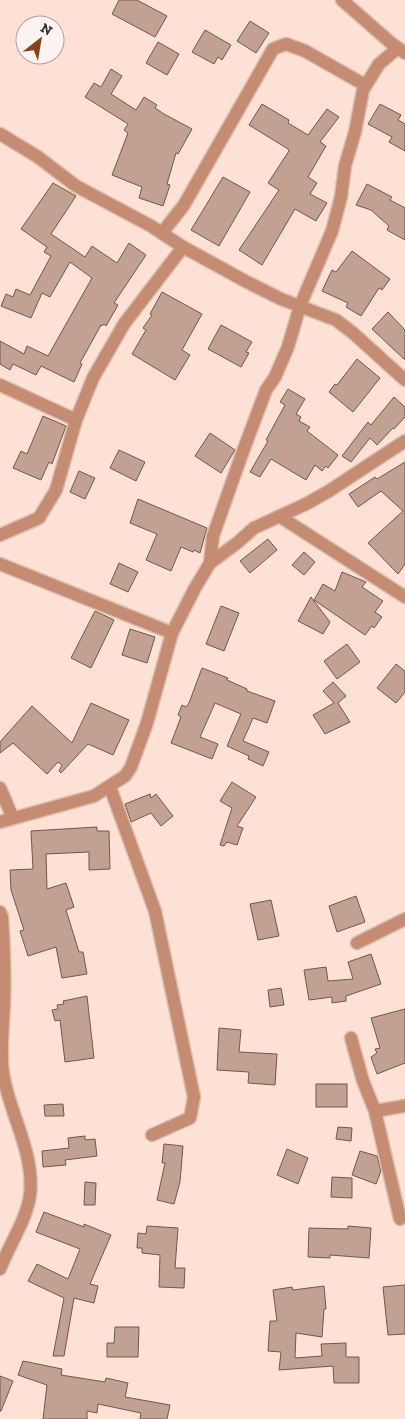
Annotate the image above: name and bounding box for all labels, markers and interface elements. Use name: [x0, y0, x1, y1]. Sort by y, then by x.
north arrow: [15, 15, 65, 65]
text: N: [37, 19, 56, 39]

